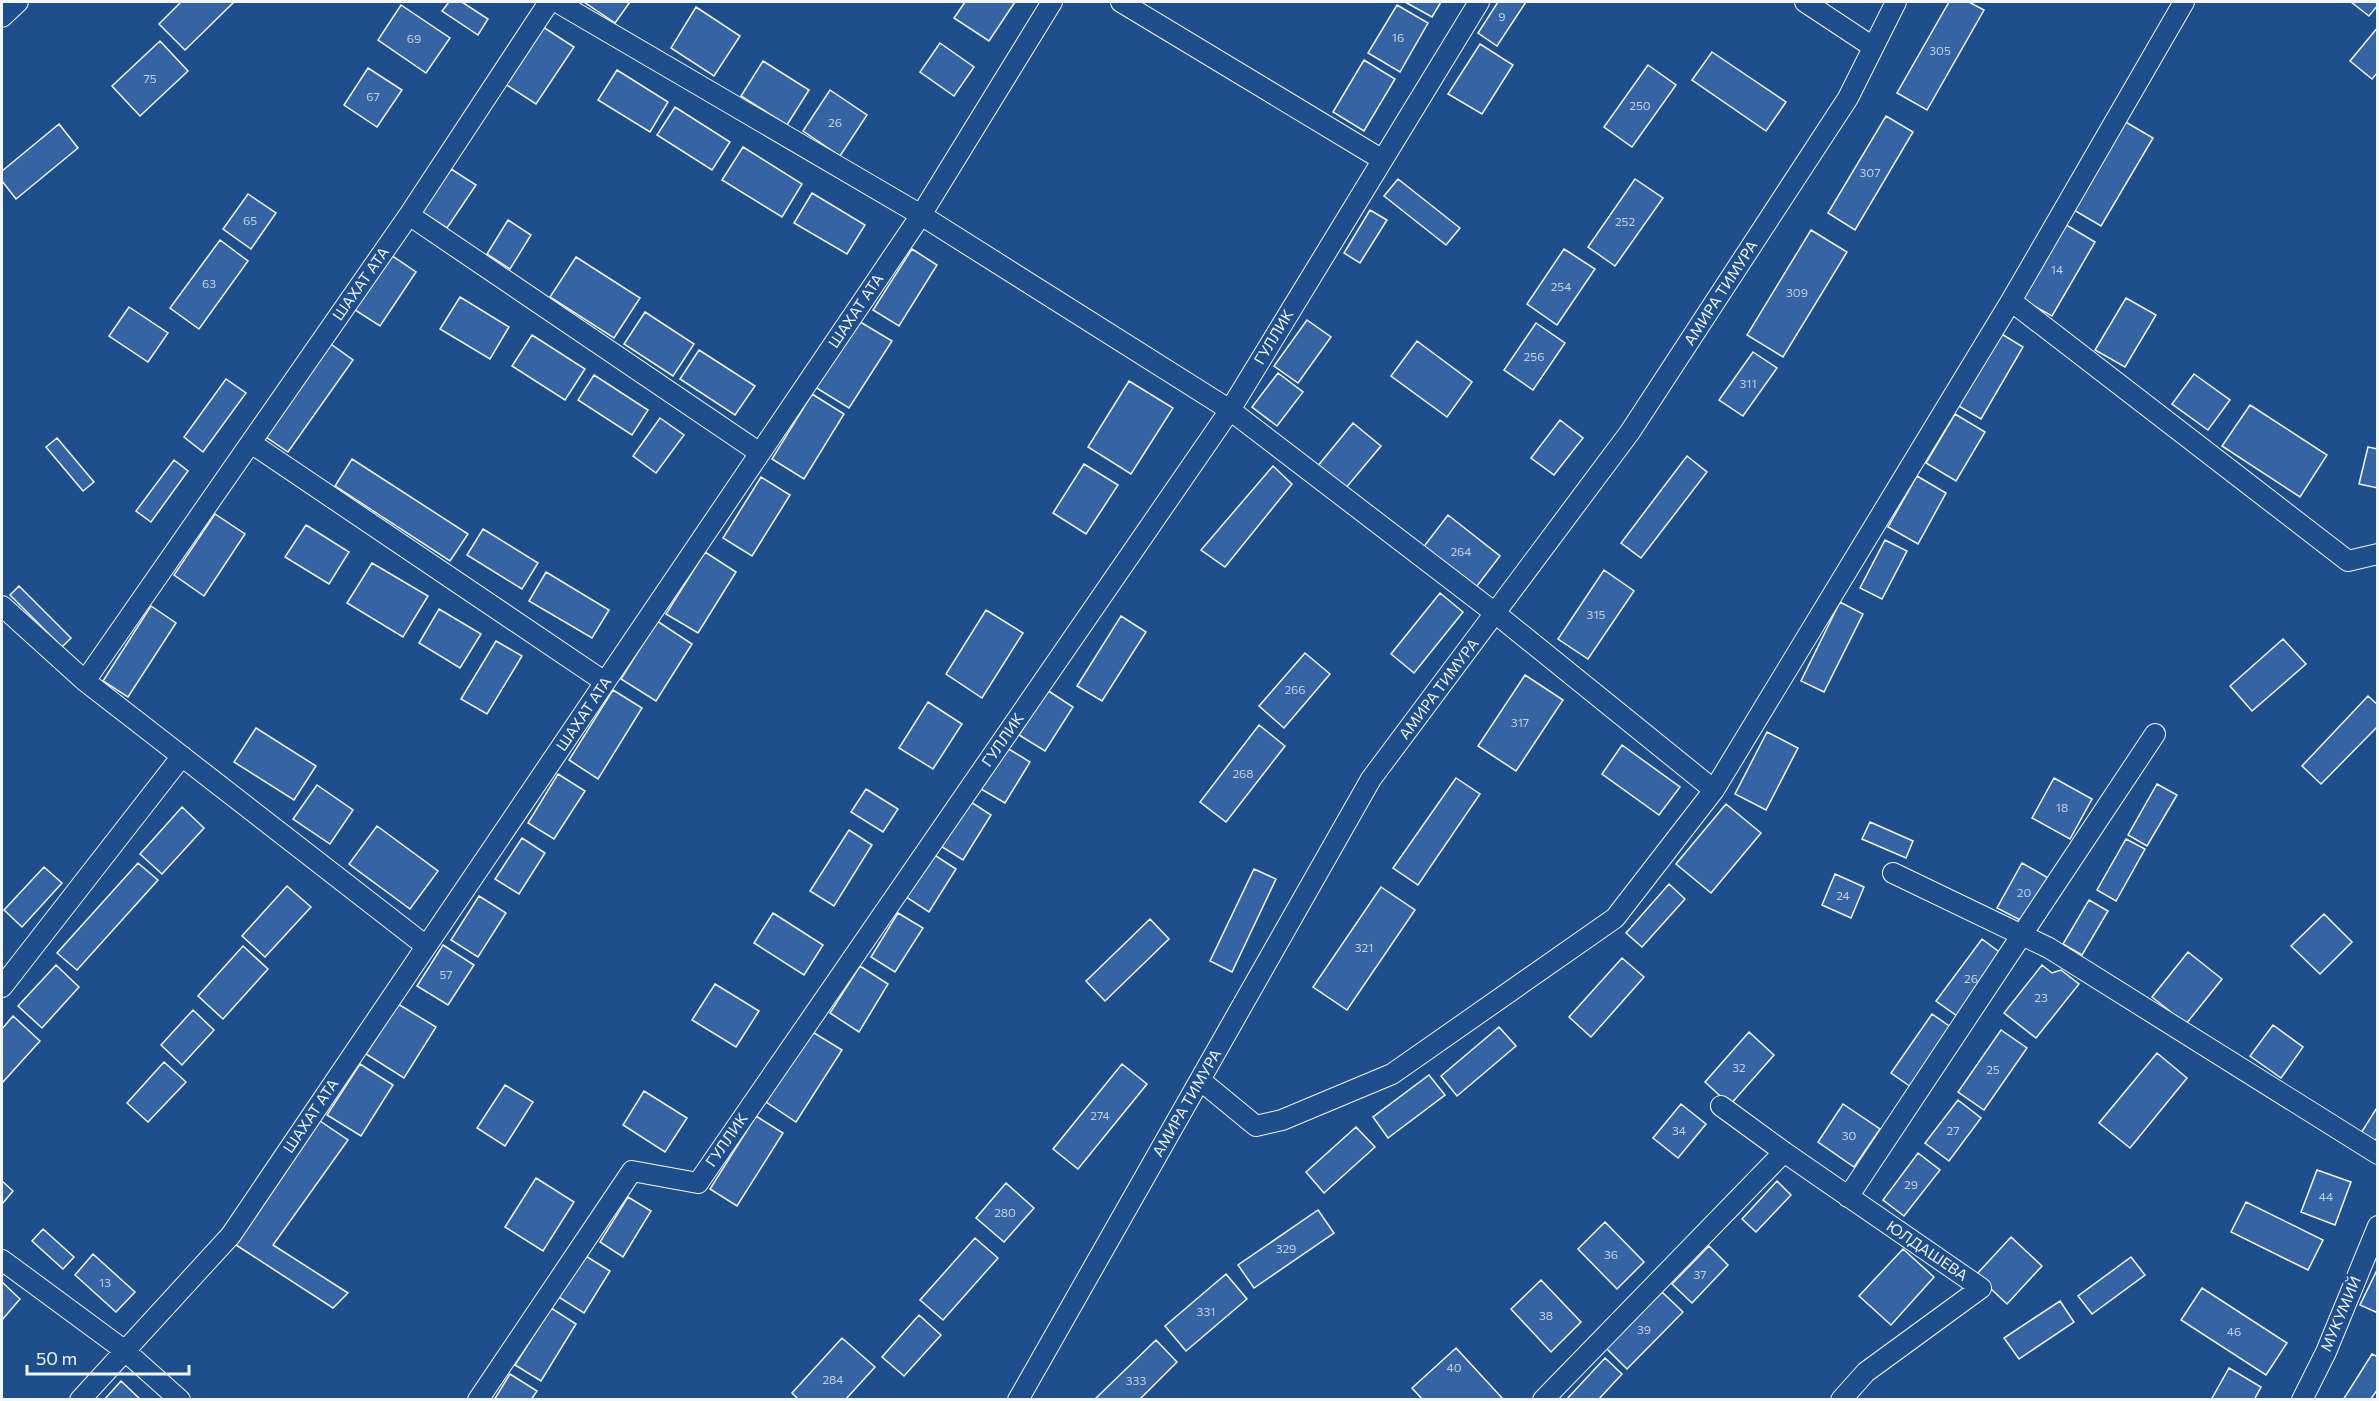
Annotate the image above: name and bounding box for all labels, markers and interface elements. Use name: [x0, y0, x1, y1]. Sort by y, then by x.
house number: 9: [1498, 9, 1506, 23]
house number: 16: [1392, 30, 1404, 44]
house number: 69: [407, 31, 421, 45]
house number: 305: [1929, 43, 1951, 57]
house number: 75: [143, 71, 157, 85]
house number: 67: [366, 89, 380, 103]
house number: 250: [1629, 98, 1651, 112]
house number: 26: [828, 115, 842, 129]
house number: 307: [1860, 165, 1880, 179]
house number: 65: [243, 213, 257, 227]
house number: 252: [1615, 214, 1635, 228]
street label: АМИРА ТИМУРА: [1680, 237, 1761, 348]
street label: ШАХАТ АТА: [328, 243, 392, 324]
house number: 14: [2051, 262, 2063, 276]
street label: ШАХАТ АТА: [824, 270, 887, 351]
house number: 63: [202, 276, 216, 290]
house number: 254: [1551, 279, 1571, 293]
house number: 309: [1786, 285, 1808, 299]
street label: ГУЛЛИК: [1250, 306, 1297, 367]
house number: 256: [1524, 349, 1544, 363]
house number: 311: [1739, 376, 1757, 390]
house number: 264: [1450, 544, 1472, 558]
house number: 315: [1587, 607, 1606, 621]
street label: АМИРА ТИМУРА: [1394, 634, 1482, 742]
street label: ШАХАТ АТА: [552, 673, 615, 754]
house number: 266: [1284, 682, 1306, 696]
street label: ГУЛЛИК: [977, 709, 1027, 770]
house number: 317: [1511, 715, 1529, 729]
house number: 268: [1232, 766, 1254, 780]
house number: 18: [2056, 800, 2068, 814]
house number: 20: [2017, 885, 2031, 899]
house number: 24: [1836, 888, 1850, 902]
house number: 321: [1355, 940, 1373, 954]
house number: 57: [439, 967, 453, 981]
house number: 26: [1964, 971, 1978, 985]
house number: 23: [2034, 990, 2048, 1004]
street label: АМИРА ТИМУРА: [1148, 1045, 1224, 1160]
house number: 32: [1732, 1060, 1746, 1074]
house number: 25: [1986, 1062, 2000, 1076]
street label: ШАХАТ АТА: [279, 1075, 342, 1156]
house number: 274: [1090, 1108, 1110, 1122]
street label: ГУЛЛИК: [701, 1109, 751, 1170]
house number: 34: [1672, 1123, 1686, 1137]
house number: 27: [1947, 1123, 1959, 1137]
house number: 30: [1842, 1128, 1857, 1142]
house number: 29: [1904, 1177, 1918, 1191]
house number: 44: [2319, 1189, 2333, 1203]
house number: 280: [994, 1205, 1016, 1219]
street label: ЮЛДАШЕВА: [1884, 1216, 1972, 1284]
house number: 329: [1276, 1241, 1296, 1255]
house number: 36: [1604, 1247, 1618, 1261]
house number: 37: [1693, 1267, 1707, 1281]
street label: МУКУМИЙ: [2316, 1273, 2364, 1354]
house number: 13: [99, 1275, 111, 1289]
house number: 331: [1197, 1304, 1215, 1318]
house number: 38: [1539, 1308, 1553, 1322]
house number: 39: [1637, 1322, 1651, 1336]
house number: 46: [2227, 1324, 2241, 1338]
scale bar: [27, 1338, 189, 1376]
text: 50 m: [36, 1347, 77, 1369]
house number: 40: [1446, 1360, 1462, 1374]
house number: 284: [822, 1372, 844, 1386]
house number: 333: [1126, 1373, 1146, 1387]

